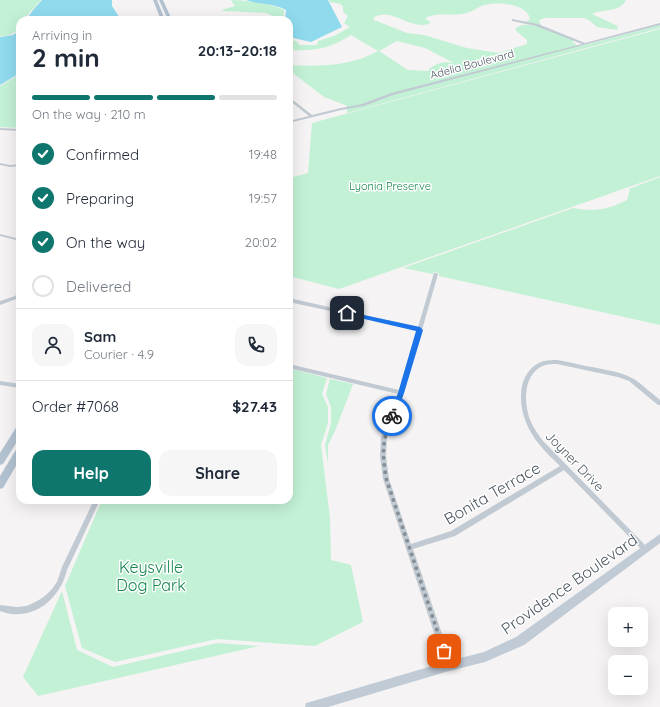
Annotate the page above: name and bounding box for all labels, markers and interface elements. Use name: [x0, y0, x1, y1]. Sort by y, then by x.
text: Arriving in: [32, 27, 92, 43]
text: 2 min: [32, 41, 100, 74]
text: 20:13–20:18: [198, 41, 277, 60]
street label: Adelia Boulevard: [429, 46, 515, 82]
text: On the way · 210 m: [32, 106, 146, 122]
icon: check: [32, 143, 54, 165]
text: Confirmed: [66, 145, 139, 164]
text: 19:48: [249, 146, 277, 162]
park label: Lyonia Preserve: [349, 179, 431, 193]
icon: check: [32, 187, 54, 209]
text: Preparing: [66, 189, 134, 208]
text: 19:57: [249, 190, 277, 206]
icon: check: [32, 231, 54, 253]
text: On the way: [66, 233, 145, 252]
text: 20:02: [245, 234, 277, 250]
text: Delivered: [66, 277, 131, 296]
pin: [330, 296, 364, 330]
icon: home: [336, 302, 358, 324]
button: person: [32, 324, 74, 366]
button: phone: [235, 324, 277, 366]
text: Sam: [84, 327, 116, 346]
text: Courier · 4.9: [84, 346, 154, 362]
courier: [372, 396, 412, 436]
text: Order #7068: [32, 397, 119, 416]
text: $27.43: [232, 397, 277, 416]
icon: bike: [381, 405, 403, 427]
street label: Joyner Drive: [542, 428, 608, 494]
button: Help: [32, 450, 151, 496]
button: Share: [159, 450, 277, 496]
street label: Bonita Terrace: [440, 457, 544, 529]
street label: Providence Boulevard: [497, 529, 641, 639]
park label: Keysville Dog Park: [116, 557, 186, 595]
map controls: [608, 607, 648, 695]
button: +: [608, 607, 648, 647]
pin: [427, 634, 461, 668]
icon: bag: [433, 640, 455, 662]
button: −: [608, 655, 648, 695]

